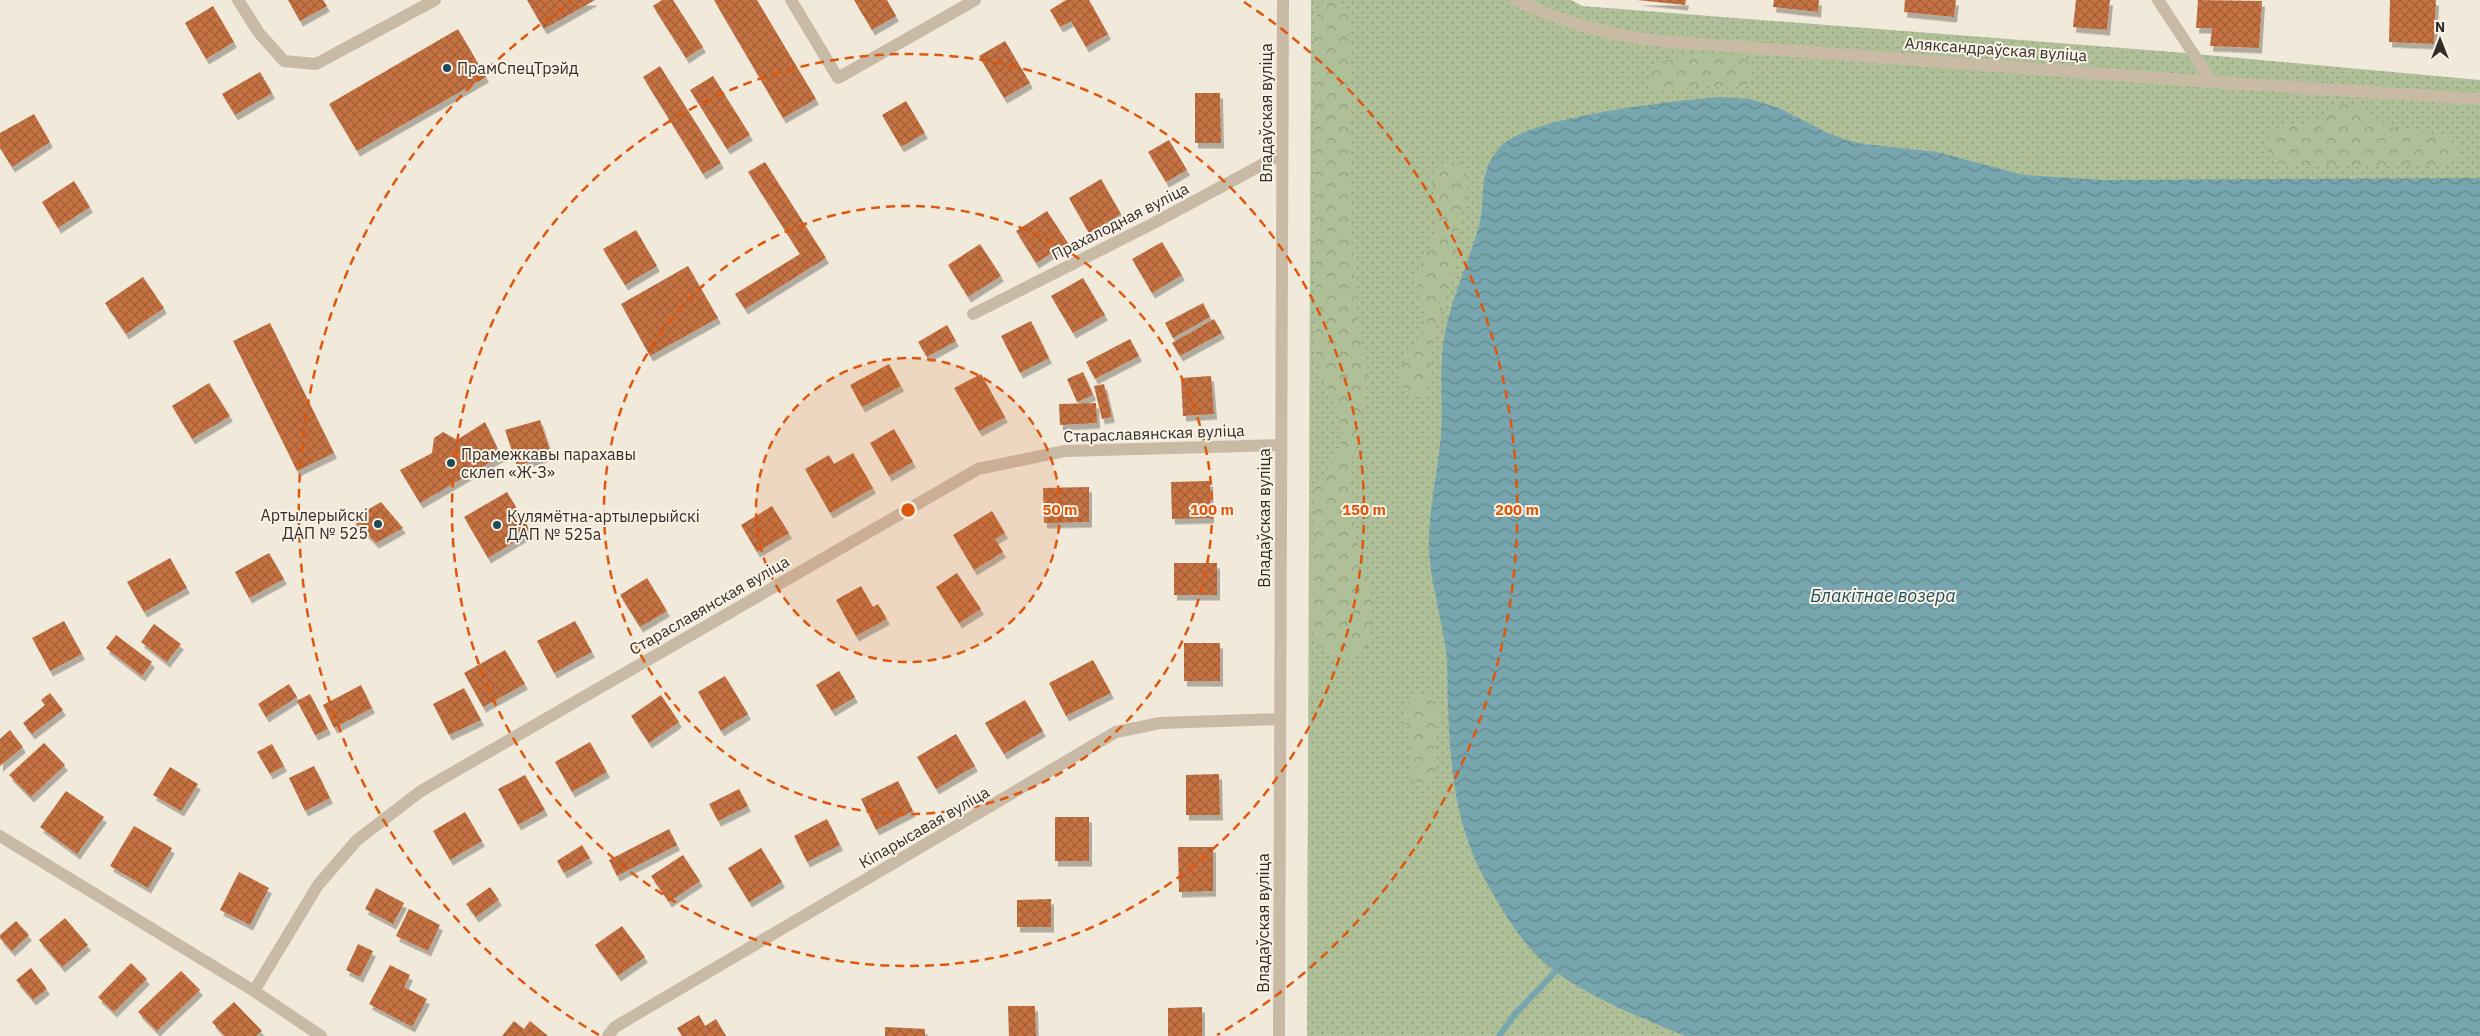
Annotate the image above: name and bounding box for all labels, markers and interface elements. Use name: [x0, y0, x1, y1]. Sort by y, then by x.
north arrow: [2415, 15, 2465, 65]
text: N: [2435, 18, 2445, 36]
street label: Аляксандраўская вуліца: [1904, 33, 2088, 65]
street label: Владаўская вуліца: [1256, 43, 1276, 183]
place label: ПрамСпецТрэйд: [457, 58, 579, 78]
marker: ПрамСпецТрэйд: [441, 62, 453, 74]
street label: Прахалодная вуліца: [1048, 178, 1192, 264]
street label: Стараславянская вуліца: [1063, 420, 1245, 446]
place label: Прамежкавы парахавы склеп «Ж-З»: [461, 444, 636, 482]
street label: Владаўская вуліца: [1254, 448, 1274, 588]
marker: Прамежкавы парахавы склеп «Ж-З»: [445, 457, 457, 469]
text: 50 m: [1043, 500, 1077, 519]
text: 100 m: [1190, 500, 1234, 519]
text: 150 m: [1342, 500, 1386, 519]
text: 200 m: [1495, 500, 1539, 519]
centre of rings: [899, 501, 917, 519]
place label: Артылерыйскі ДАП № 525: [261, 505, 368, 543]
place label: Кулямётна-артылерыйскі ДАП № 525а: [507, 506, 700, 544]
marker: Артылерыйскі ДАП № 525: [372, 518, 384, 530]
marker: Кулямётна-артылерыйскі ДАП № 525а: [491, 519, 503, 531]
street label: Стараславянская вуліца: [625, 551, 793, 659]
water label: Блакітнае возера: [1810, 584, 1956, 607]
street label: Кіпарысавая вуліца: [855, 781, 993, 872]
street label: Владаўская вуліца: [1253, 853, 1273, 993]

